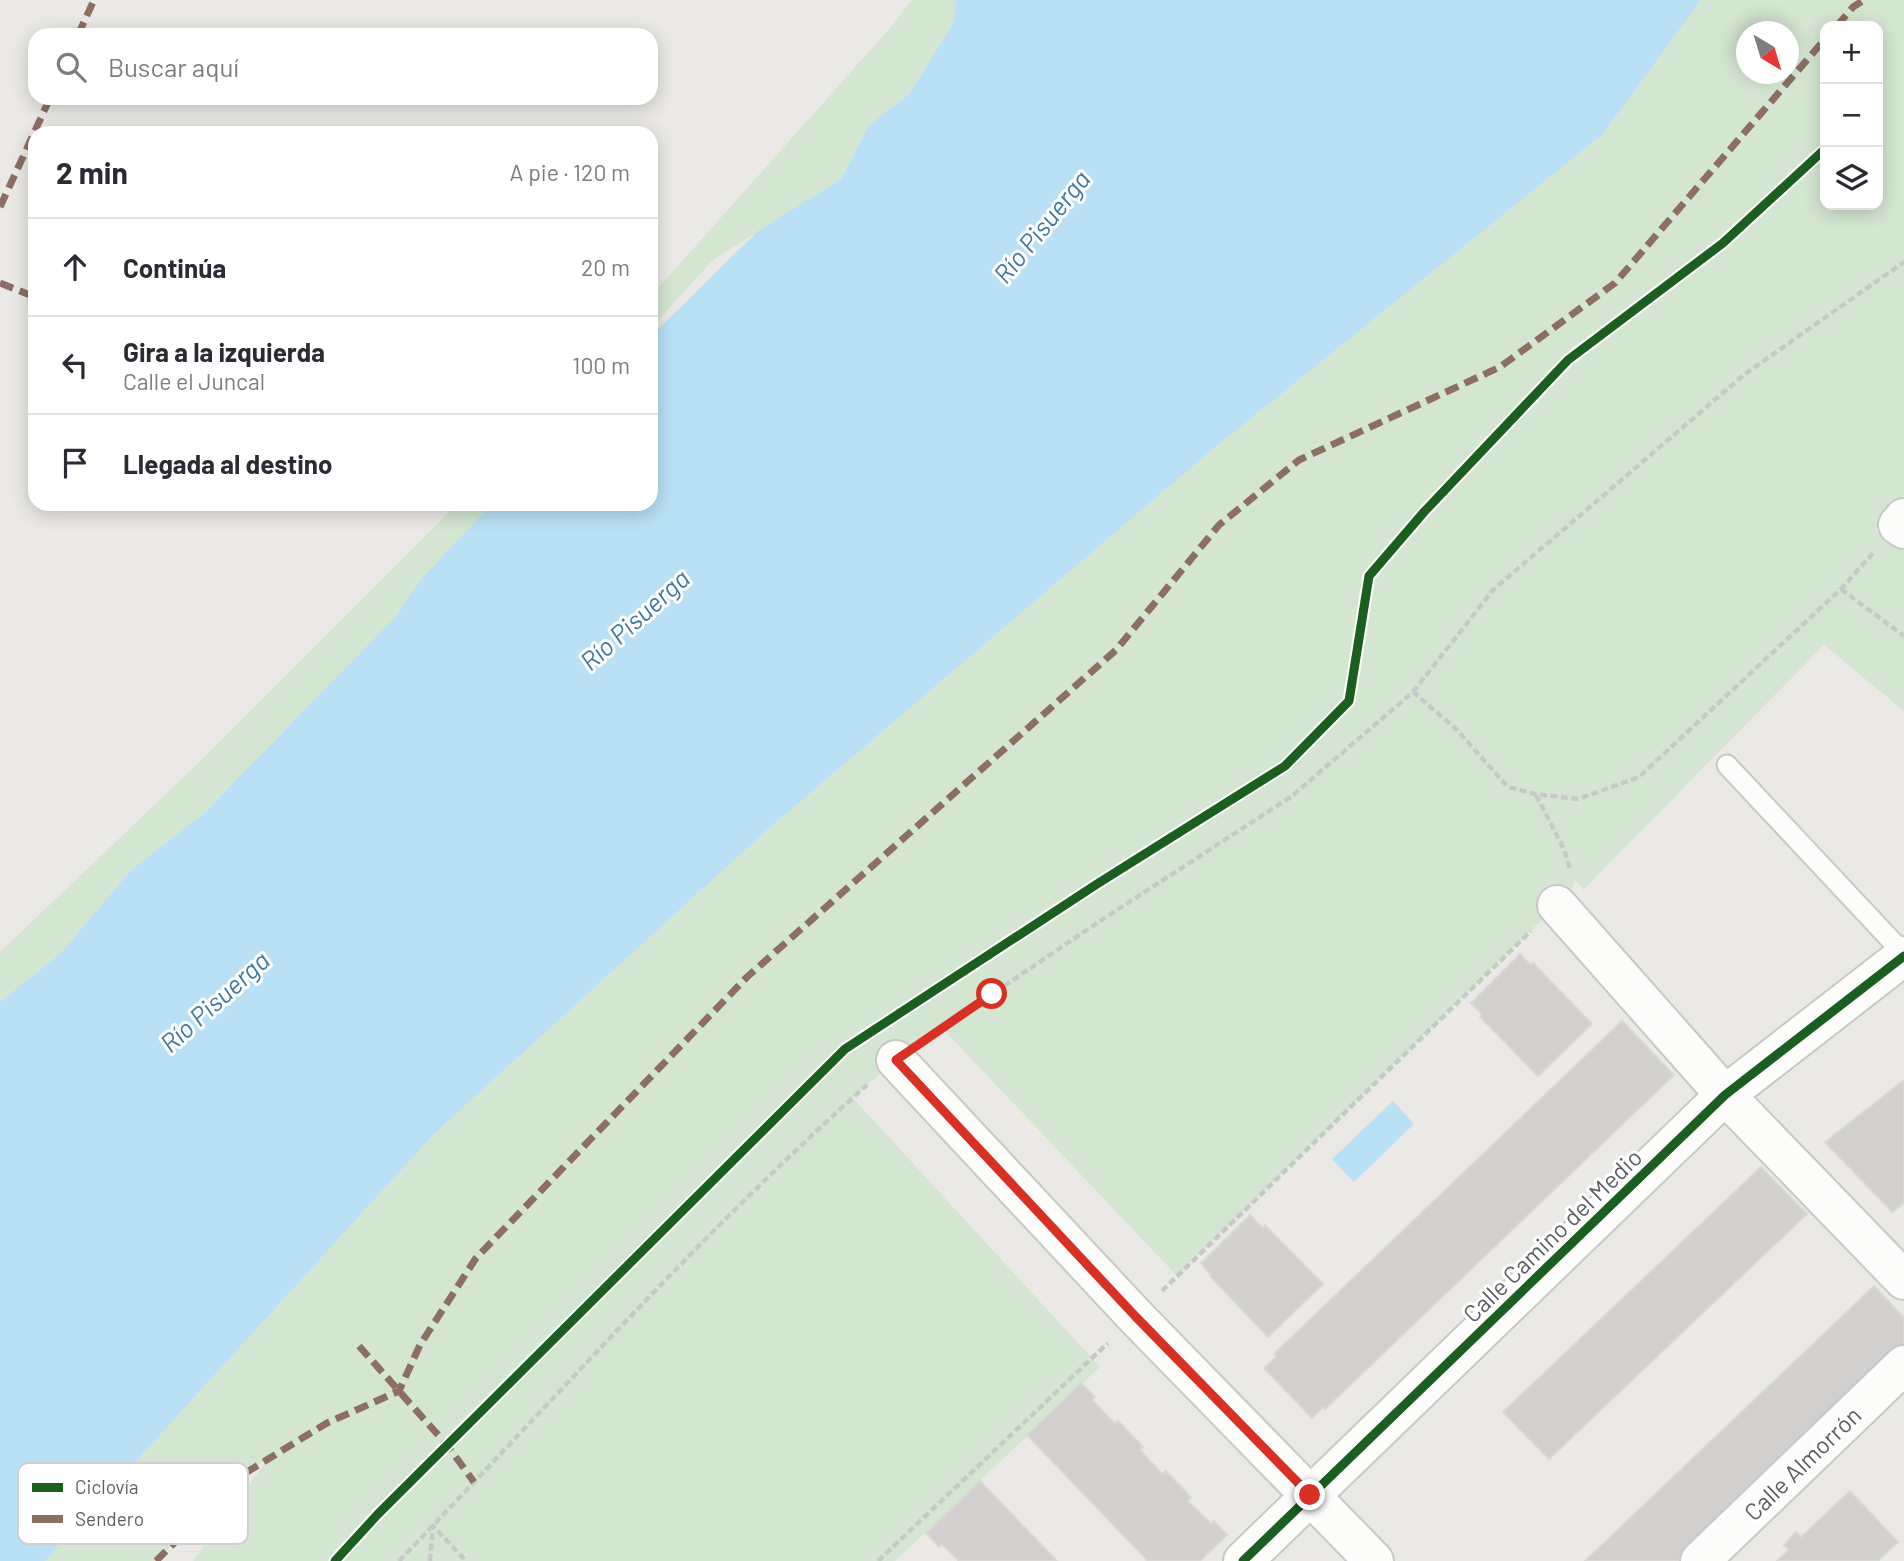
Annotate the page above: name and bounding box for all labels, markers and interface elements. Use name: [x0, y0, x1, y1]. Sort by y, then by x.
north arrow: [1736, 21, 1799, 84]
map controls: [1820, 21, 1883, 210]
button: +: [1820, 21, 1883, 84]
search box: [28, 28, 658, 105]
icon: search: [52, 48, 90, 86]
text: Buscar aquí: [108, 51, 239, 82]
button: −: [1820, 84, 1883, 147]
button: layers: [1820, 147, 1883, 210]
text: 2 min: [56, 154, 128, 190]
text: A pie · 120 m: [510, 158, 630, 186]
water label: Río Pisuerga: [986, 163, 1096, 289]
icon: ahead: [56, 248, 94, 286]
text: Continúa: [123, 252, 226, 283]
text: 20 m: [581, 253, 630, 281]
text: Gira a la izquierda: [123, 336, 325, 367]
icon: left: [56, 346, 94, 384]
text: 100 m: [572, 351, 630, 379]
text: Calle el Juncal: [123, 367, 265, 395]
icon: arrive: [56, 444, 94, 482]
text: Llegada al destino: [123, 448, 332, 479]
water label: Río Pisuerga: [573, 562, 695, 676]
water label: Río Pisuerga: [153, 944, 275, 1058]
route start: [976, 978, 1007, 1009]
street label: Calle Camino del Medio: [1457, 1142, 1647, 1328]
street label: Calle Almorrón: [1738, 1400, 1866, 1526]
legend: [18, 1463, 248, 1544]
text: Ciclovía: [75, 1475, 138, 1498]
route end: [1294, 1479, 1325, 1510]
text: Sendero: [75, 1507, 144, 1530]

